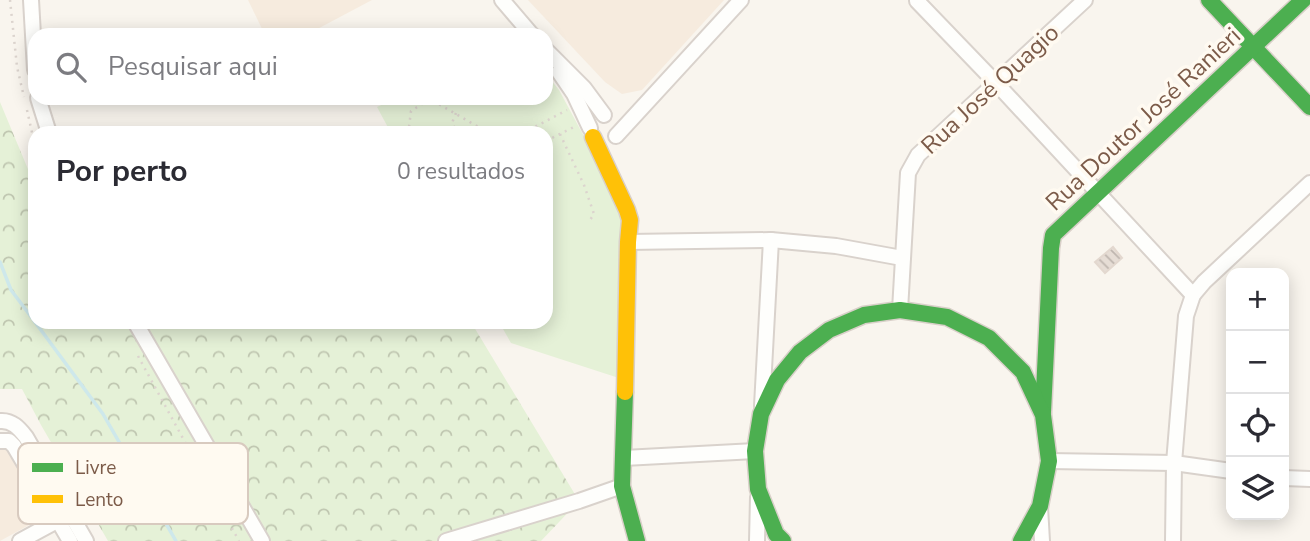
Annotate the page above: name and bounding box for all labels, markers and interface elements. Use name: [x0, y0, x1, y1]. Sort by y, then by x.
street label: Rua José Quagio: [914, 17, 1066, 161]
street label: Rua Doutor José Ranieri: [1039, 20, 1247, 218]
search box: [28, 28, 553, 105]
icon: search: [52, 48, 90, 86]
text: Pesquisar aqui: [108, 49, 278, 84]
text: Por perto: [56, 151, 187, 192]
text: 0 resultados: [397, 156, 525, 187]
map controls: [1226, 268, 1289, 520]
button: +: [1226, 268, 1289, 331]
button: −: [1226, 331, 1289, 394]
button: locate: [1226, 394, 1289, 457]
legend: [18, 443, 248, 524]
text: Livre: [75, 455, 116, 481]
button: layers: [1226, 457, 1289, 520]
text: Lento: [75, 487, 123, 513]

